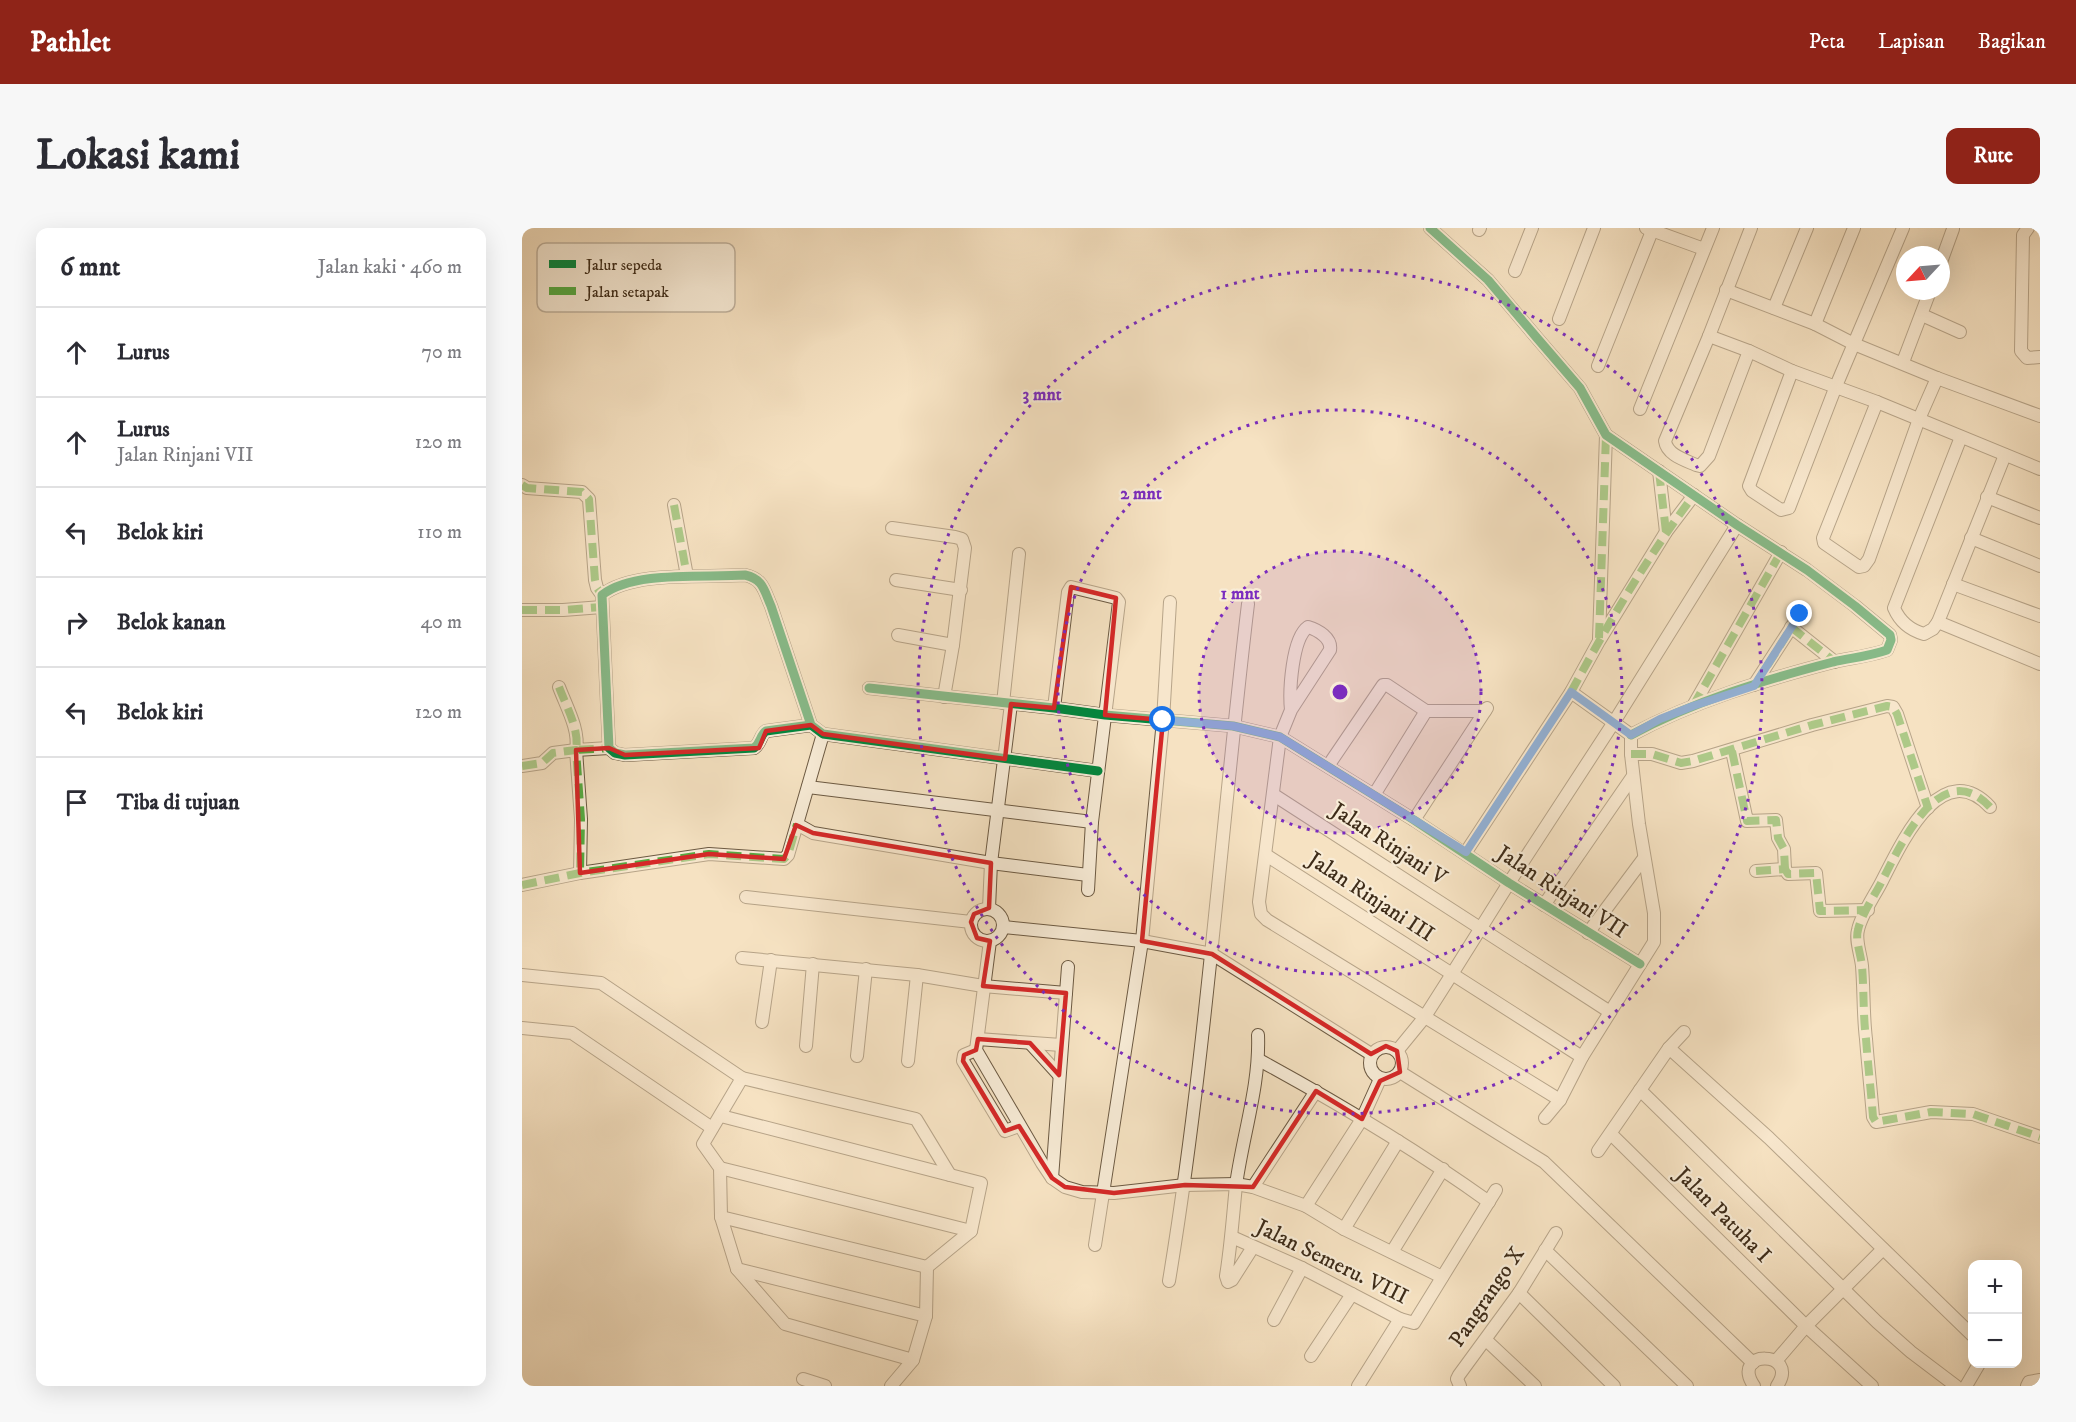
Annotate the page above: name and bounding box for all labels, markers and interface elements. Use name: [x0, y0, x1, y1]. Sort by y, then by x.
text: Pathlet: [30, 25, 111, 60]
text: Peta: [1809, 29, 1845, 55]
text: Lapisan: [1878, 29, 1945, 55]
text: Bagikan: [1978, 29, 2046, 55]
button: Rute: [1946, 128, 2040, 184]
text: Lokasi kami: [36, 130, 240, 182]
legend: [537, 243, 735, 312]
north arrow: [1896, 246, 1950, 300]
text: 6 mnt: [60, 251, 120, 284]
text: Jalan kaki · 460 m: [318, 255, 462, 280]
text: Jalur sepeda: [584, 255, 662, 275]
text: Jalan setapak: [584, 282, 669, 302]
icon: ahead: [60, 336, 93, 369]
text: Lurus: [117, 339, 170, 366]
text: 70 m: [421, 340, 462, 365]
text: 3 mnt: [1022, 384, 1062, 406]
text: Lurus: [117, 416, 170, 443]
icon: ahead: [60, 426, 93, 459]
text: 120 m: [415, 430, 462, 455]
text: Jalan Rinjani VII: [117, 443, 254, 468]
text: 2 mnt: [1120, 483, 1162, 505]
icon: left: [60, 516, 93, 549]
text: Belok kiri: [117, 519, 203, 546]
text: 110 m: [417, 520, 462, 545]
text: 1 mnt: [1220, 583, 1260, 605]
route end: [1786, 600, 1812, 626]
icon: right: [60, 606, 93, 639]
text: Belok kanan: [117, 609, 225, 636]
text: 40 m: [420, 610, 462, 635]
centre of rings: [1330, 682, 1350, 702]
icon: left: [60, 696, 93, 729]
text: Belok kiri: [117, 699, 203, 726]
text: 120 m: [415, 700, 462, 725]
route start: [1149, 706, 1175, 732]
icon: arrive: [60, 786, 93, 819]
text: Tiba di tujuan: [117, 789, 239, 816]
street label: Jalan Rinjani V: [1325, 796, 1453, 892]
street label: Jalan Rinjani VII: [1490, 839, 1632, 944]
street label: Jalan Rinjani III: [1301, 845, 1439, 948]
street label: Jalan Patuha I: [1668, 1160, 1776, 1268]
street label: Jalan Semeru. VIII: [1250, 1213, 1412, 1311]
street label: Pangrango X: [1444, 1242, 1530, 1352]
map controls: [1968, 1260, 2022, 1368]
button: +: [1968, 1260, 2022, 1314]
button: −: [1968, 1314, 2022, 1368]

